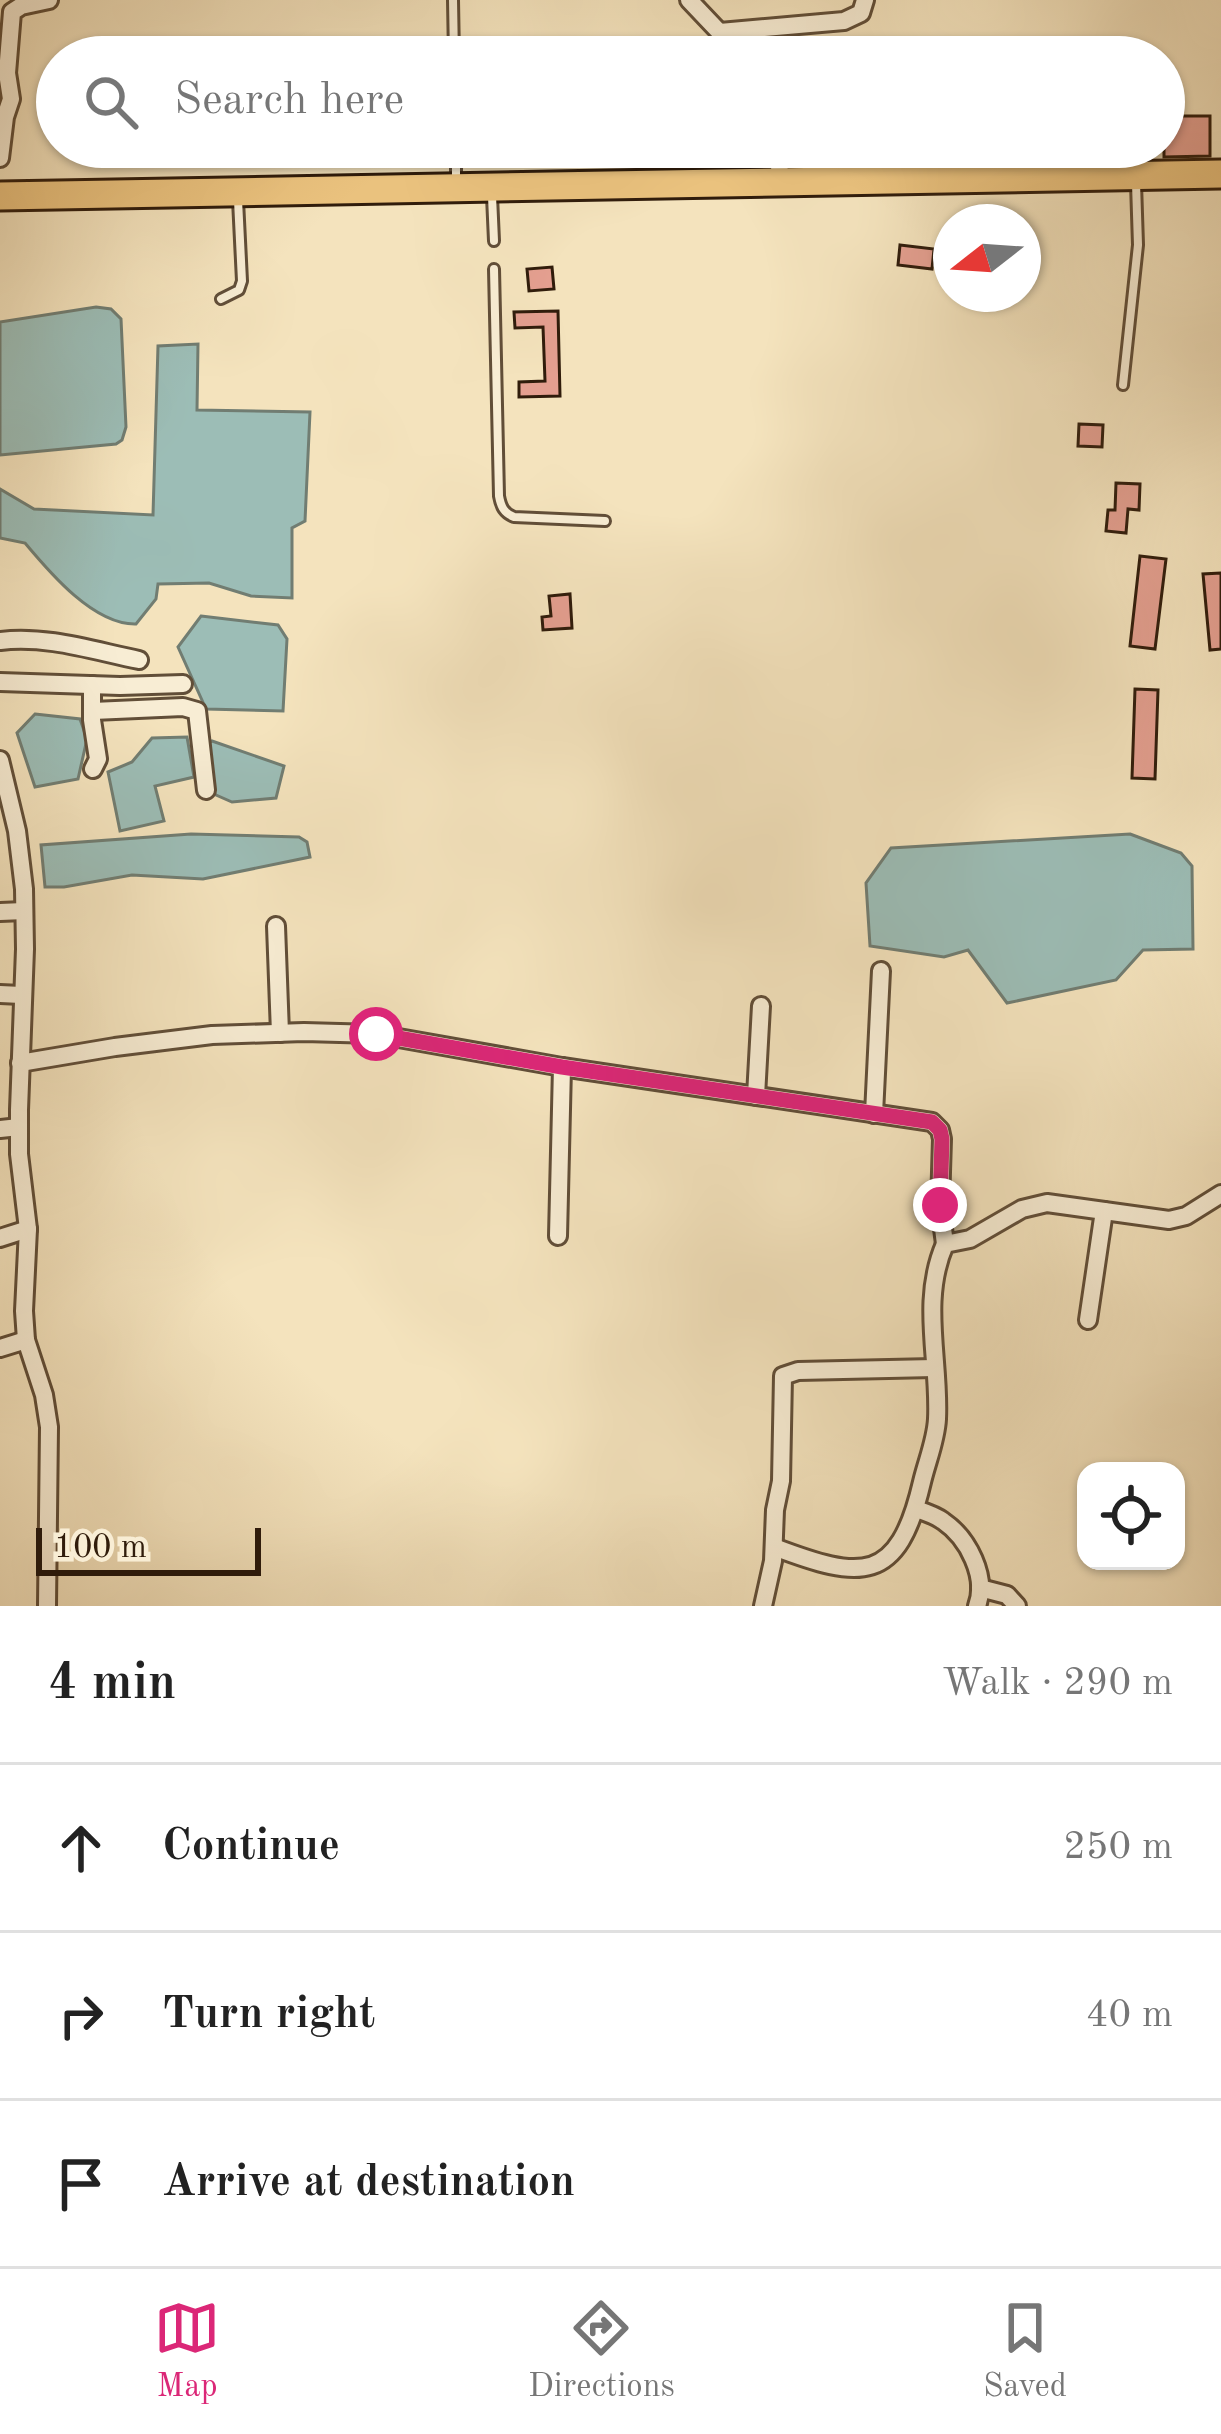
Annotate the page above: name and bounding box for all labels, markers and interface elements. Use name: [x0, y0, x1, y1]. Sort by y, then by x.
search box: [36, 36, 1185, 168]
icon: search: [78, 69, 144, 135]
text: Search here: [174, 79, 404, 124]
north arrow: [933, 204, 1041, 312]
route start: [349, 1007, 403, 1061]
route end: [913, 1178, 967, 1232]
map controls: [1077, 1462, 1185, 1570]
button: locate: [1077, 1462, 1185, 1570]
scale bar: [36, 1522, 261, 1575]
text: 100 m: [54, 1532, 147, 1565]
text: 4 min: [48, 1659, 176, 1710]
text: Walk · 290 m: [942, 1664, 1173, 1703]
icon: ahead: [48, 1815, 114, 1881]
text: Continue: [162, 1825, 340, 1870]
text: 250 m: [1063, 1828, 1173, 1867]
icon: right: [48, 1983, 114, 2049]
text: Turn right: [162, 1993, 375, 2038]
text: 40 m: [1086, 1996, 1173, 2035]
icon: arrive: [48, 2151, 114, 2217]
text: Arrive at destination: [162, 2161, 575, 2206]
tab: Map: [154, 2295, 220, 2408]
tab: Directions: [528, 2295, 675, 2408]
tab: Saved: [983, 2295, 1067, 2408]

